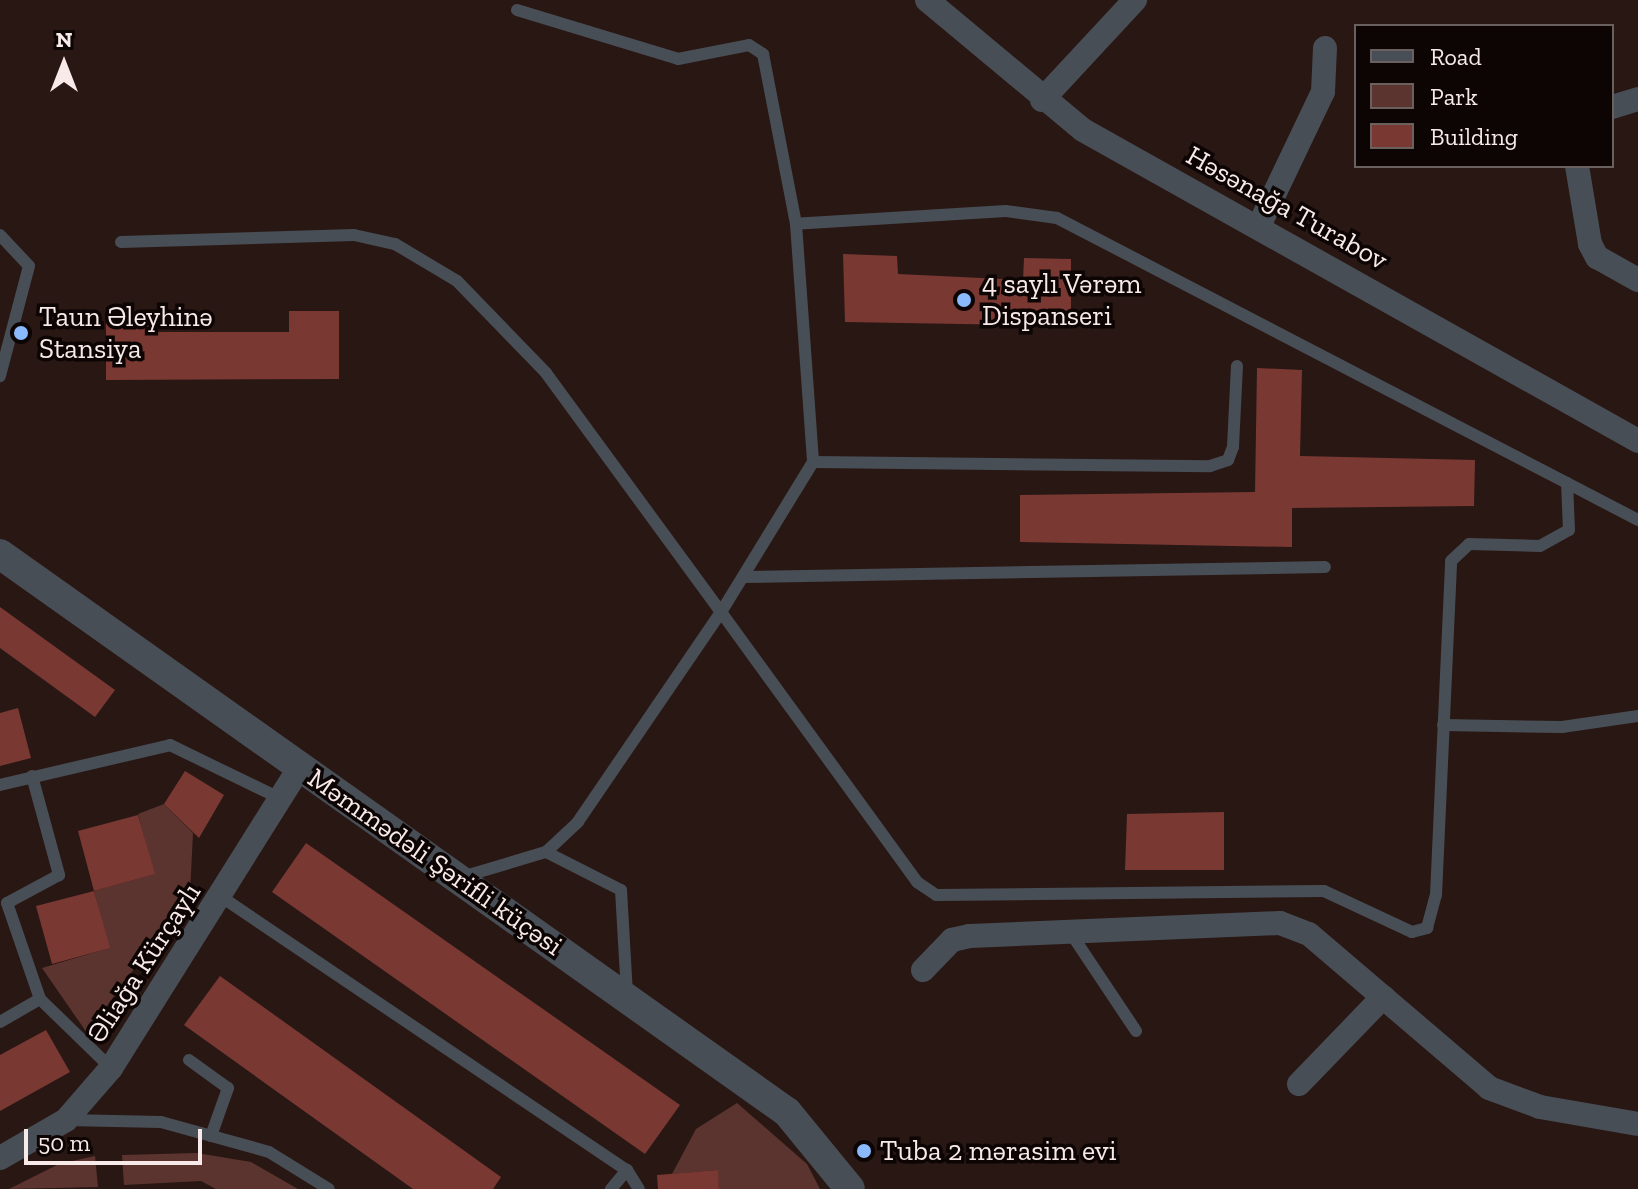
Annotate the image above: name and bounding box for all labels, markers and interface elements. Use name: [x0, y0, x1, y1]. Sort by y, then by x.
north arrow: [24, 24, 104, 104]
legend: [1354, 24, 1614, 168]
text: N: [56, 26, 72, 53]
text: Road: [1430, 42, 1482, 71]
text: Park: [1430, 82, 1478, 111]
text: Building: [1430, 122, 1518, 151]
street label: Həsənağa Turabov: [1180, 139, 1394, 277]
place label: 4 saylı Vərəm Dispanseri: [982, 267, 1142, 333]
marker: 4 saylı Vərəm Dispanseri: [953, 289, 975, 311]
place label: Taun Əleyhinə Stansiya: [39, 300, 213, 366]
marker: Taun Əleyhinə Stansiya: [10, 322, 32, 344]
street label: Məmmədəli Şərifli küçəsi: [301, 761, 569, 963]
street label: Əliağa Kürçaylı: [80, 877, 208, 1049]
scale bar: [28, 1113, 206, 1163]
text: 50 m: [38, 1128, 90, 1157]
place label: Tuba 2 mərasim evi: [880, 1134, 1117, 1168]
marker: Tuba 2 mərasim evi: [855, 1142, 873, 1160]

